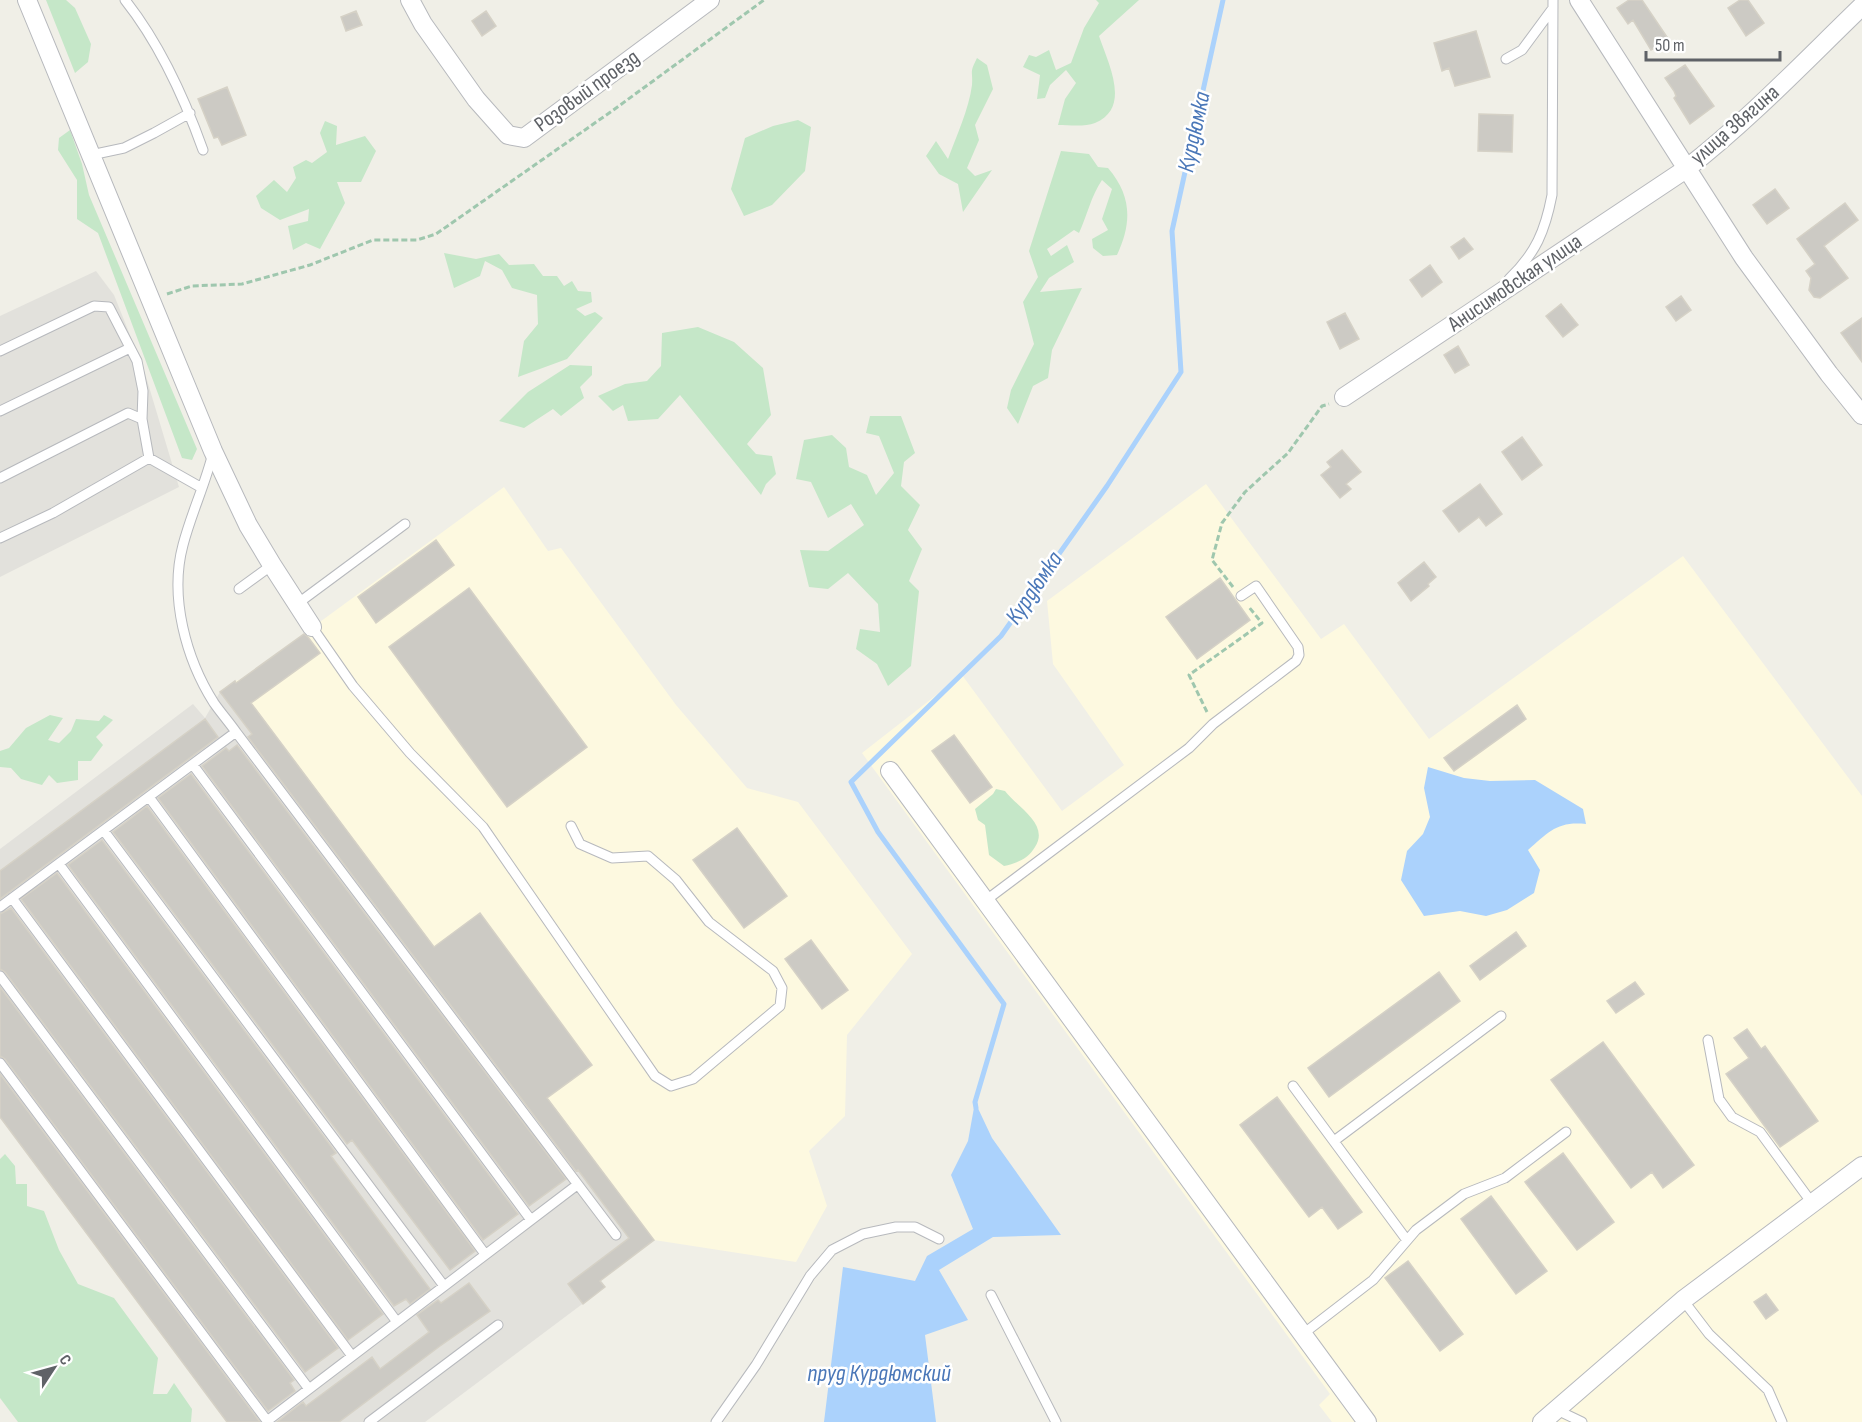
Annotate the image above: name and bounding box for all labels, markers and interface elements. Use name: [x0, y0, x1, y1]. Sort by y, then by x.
scale bar: [1646, 24, 1780, 62]
text: 50 m: [1655, 35, 1685, 56]
street label: Розовый проезд: [529, 44, 645, 138]
street label: улица Звягина: [1685, 79, 1785, 171]
water label: Курдюмка: [1171, 89, 1217, 175]
street label: Анисимовская улица: [1442, 228, 1587, 338]
water label: Курдюмка: [999, 546, 1069, 630]
north arrow: [24, 1338, 84, 1398]
text: С: [55, 1351, 75, 1369]
water label: пруд Курдюмский: [807, 1359, 951, 1388]

